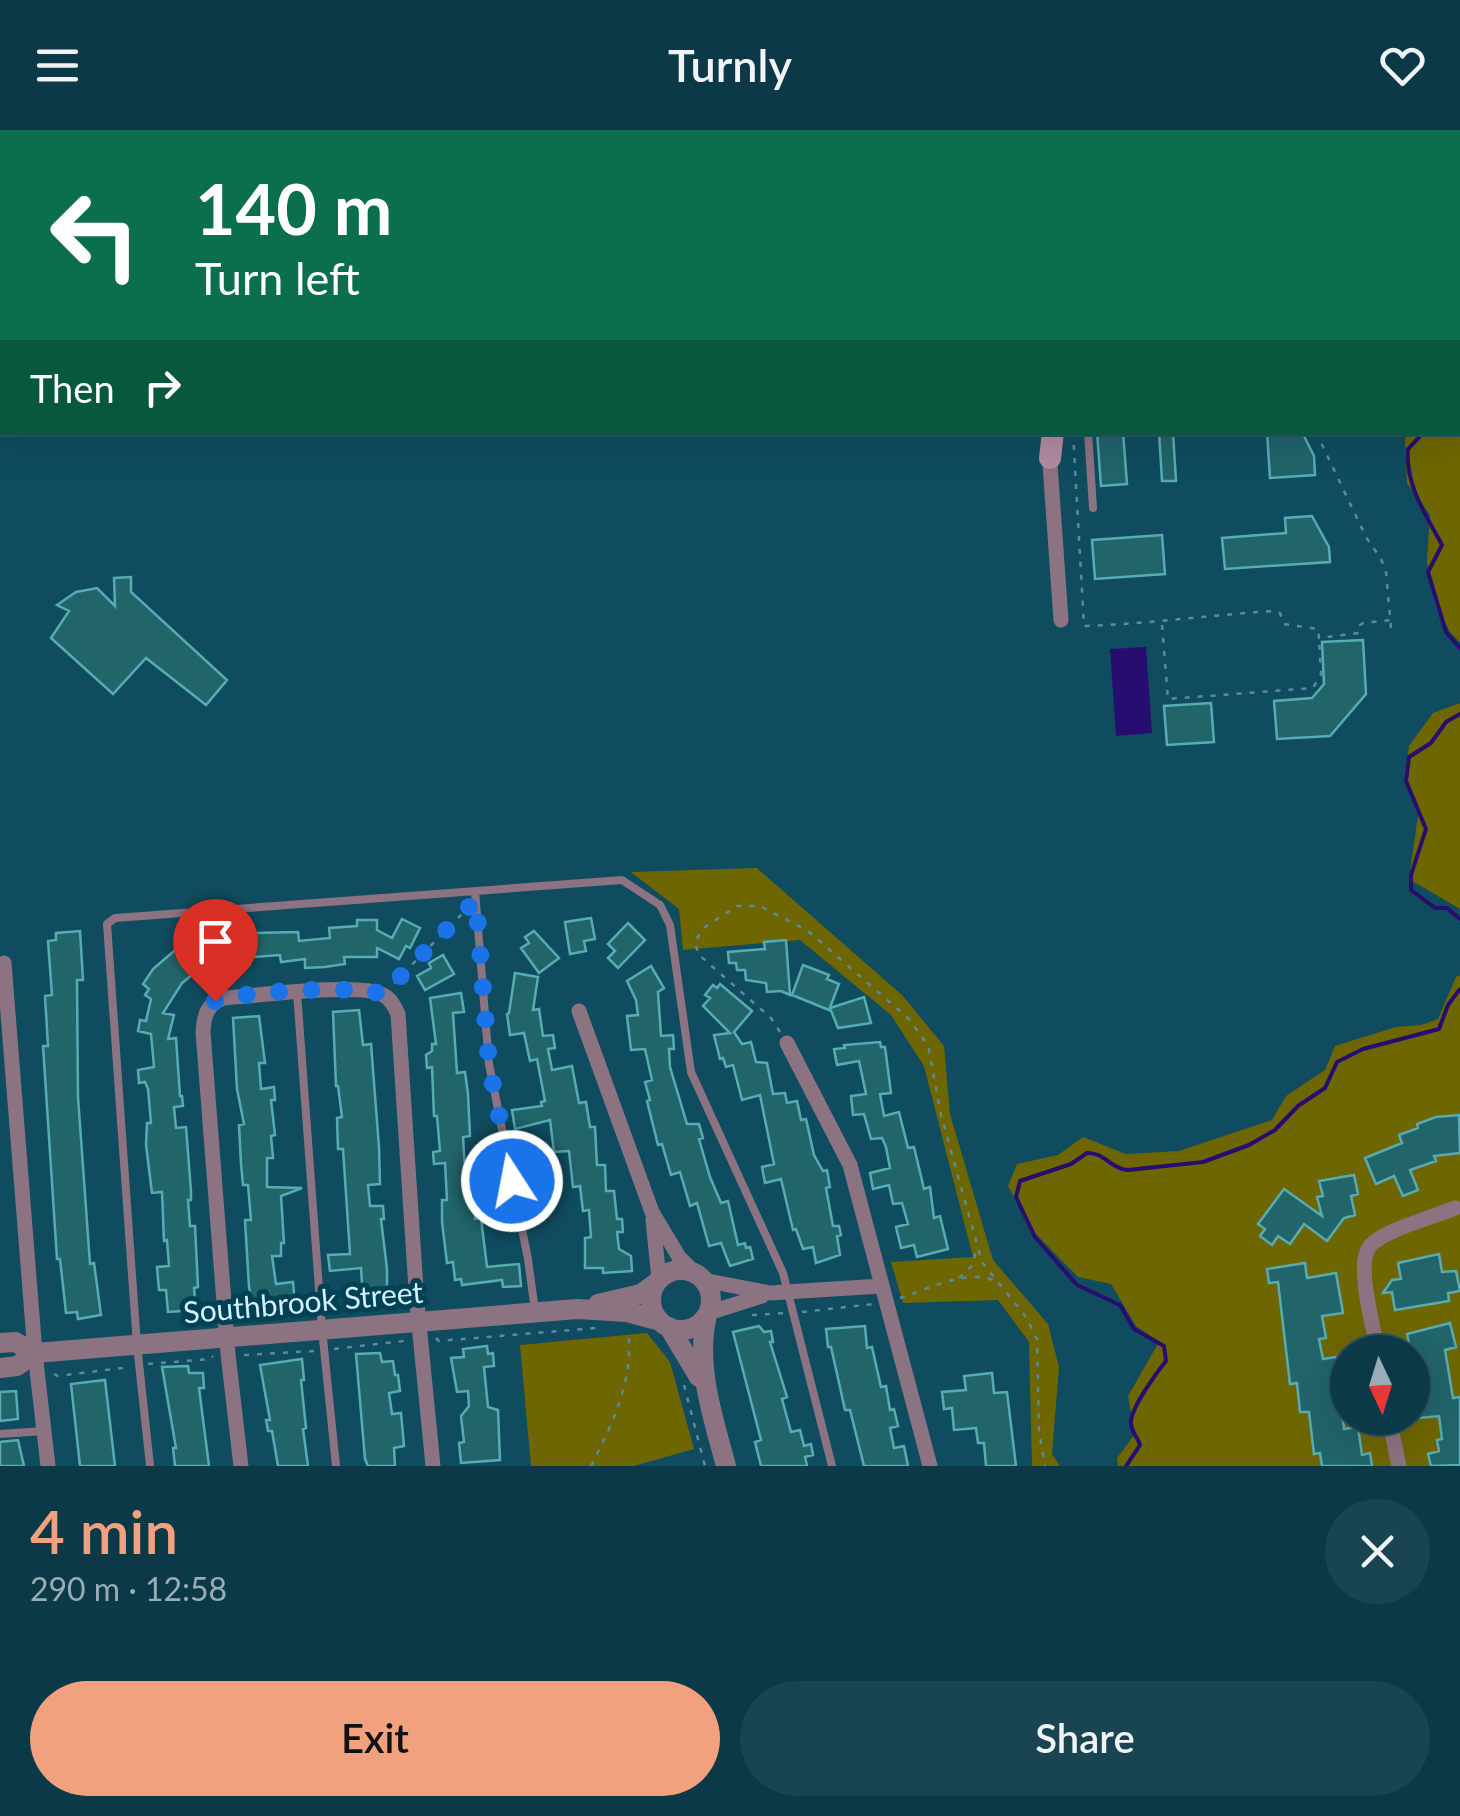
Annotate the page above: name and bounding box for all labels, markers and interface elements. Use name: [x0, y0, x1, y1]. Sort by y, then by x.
icon: menu: [30, 38, 85, 93]
text: Turnly: [668, 38, 792, 92]
icon: heart: [1375, 38, 1430, 93]
text: 140 m: [195, 166, 392, 250]
icon: left: [30, 170, 160, 300]
text: Turn left: [195, 251, 360, 305]
icon: right: [135, 360, 190, 415]
text: Then: [30, 365, 115, 411]
pin: [173, 899, 258, 1002]
icon: arrive: [188, 914, 243, 969]
position arrow: [460, 1129, 564, 1233]
street label: Southbrook Street: [182, 1273, 425, 1329]
north arrow: [1330, 1335, 1430, 1435]
map controls: [1330, 1335, 1430, 1435]
text: 4 min: [30, 1495, 178, 1567]
button: close: [1325, 1499, 1430, 1604]
text: 290 m · 12:58: [30, 1569, 227, 1608]
button: Exit: [30, 1681, 720, 1796]
button: Share: [740, 1681, 1430, 1796]

